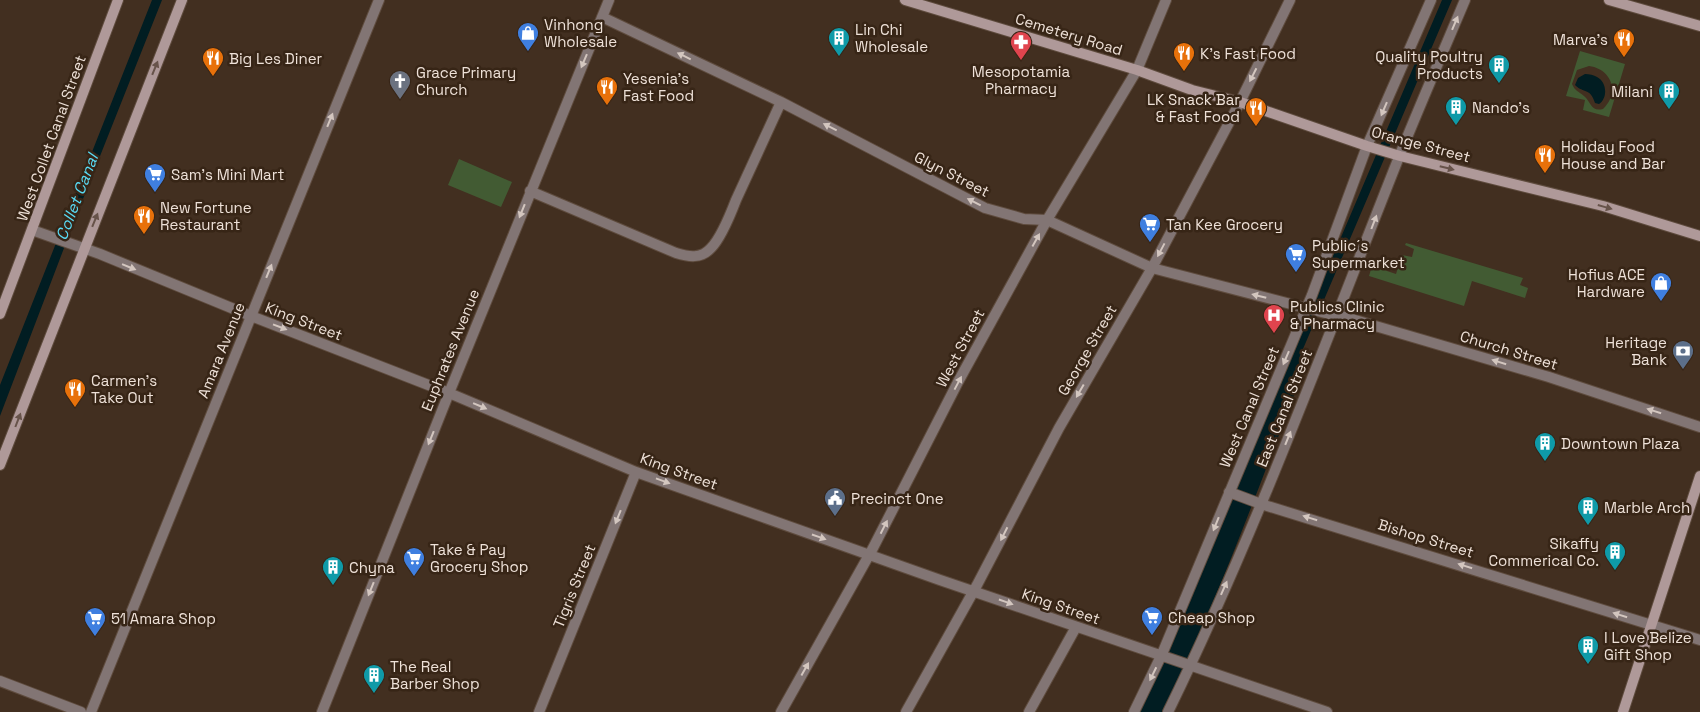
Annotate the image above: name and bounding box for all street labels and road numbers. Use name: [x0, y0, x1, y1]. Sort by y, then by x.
street label: Cemetery Road: [1013, 9, 1125, 59]
street label: West Collet Canal Street: [13, 53, 89, 223]
street label: Orange Street: [1370, 122, 1473, 166]
street label: Glyn Street: [911, 147, 993, 201]
street label: Euphrates Avenue: [417, 286, 483, 414]
street label: King Street: [263, 298, 345, 344]
street label: Amara Avenue: [193, 299, 249, 401]
street label: George Street: [1053, 301, 1121, 399]
street label: West Street: [931, 305, 989, 390]
street label: Church Street: [1458, 326, 1560, 374]
street label: West Canal Street: [1215, 343, 1283, 470]
street label: East Canal Street: [1252, 346, 1316, 469]
street label: King Street: [638, 448, 721, 494]
street label: Bishop Street: [1376, 514, 1476, 562]
street label: Tigris Street: [549, 541, 599, 631]
street label: King Street: [1019, 584, 1103, 628]

